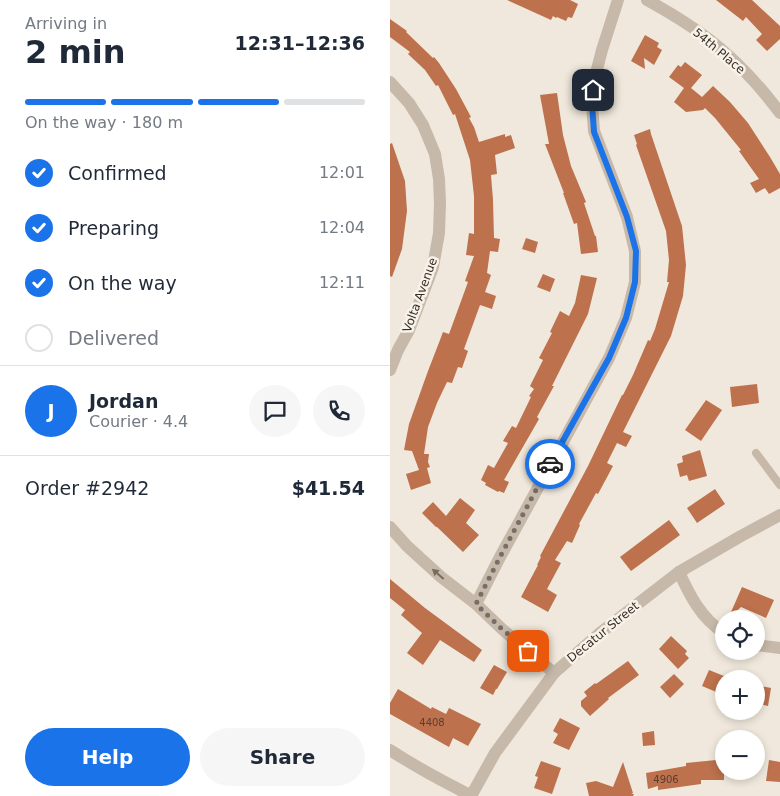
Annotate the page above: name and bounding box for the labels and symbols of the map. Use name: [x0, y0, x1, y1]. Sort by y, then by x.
street label: 54th Place: [690, 25, 748, 77]
pin: [572, 69, 614, 111]
street label: Volta Avenue: [400, 256, 440, 334]
courier: [525, 439, 575, 489]
one-way arrow: [431, 568, 444, 579]
street label: Decatur Street: [564, 599, 642, 665]
pin: [507, 630, 549, 672]
house number: 4408: [419, 717, 445, 728]
house number: 4906: [653, 774, 679, 785]

